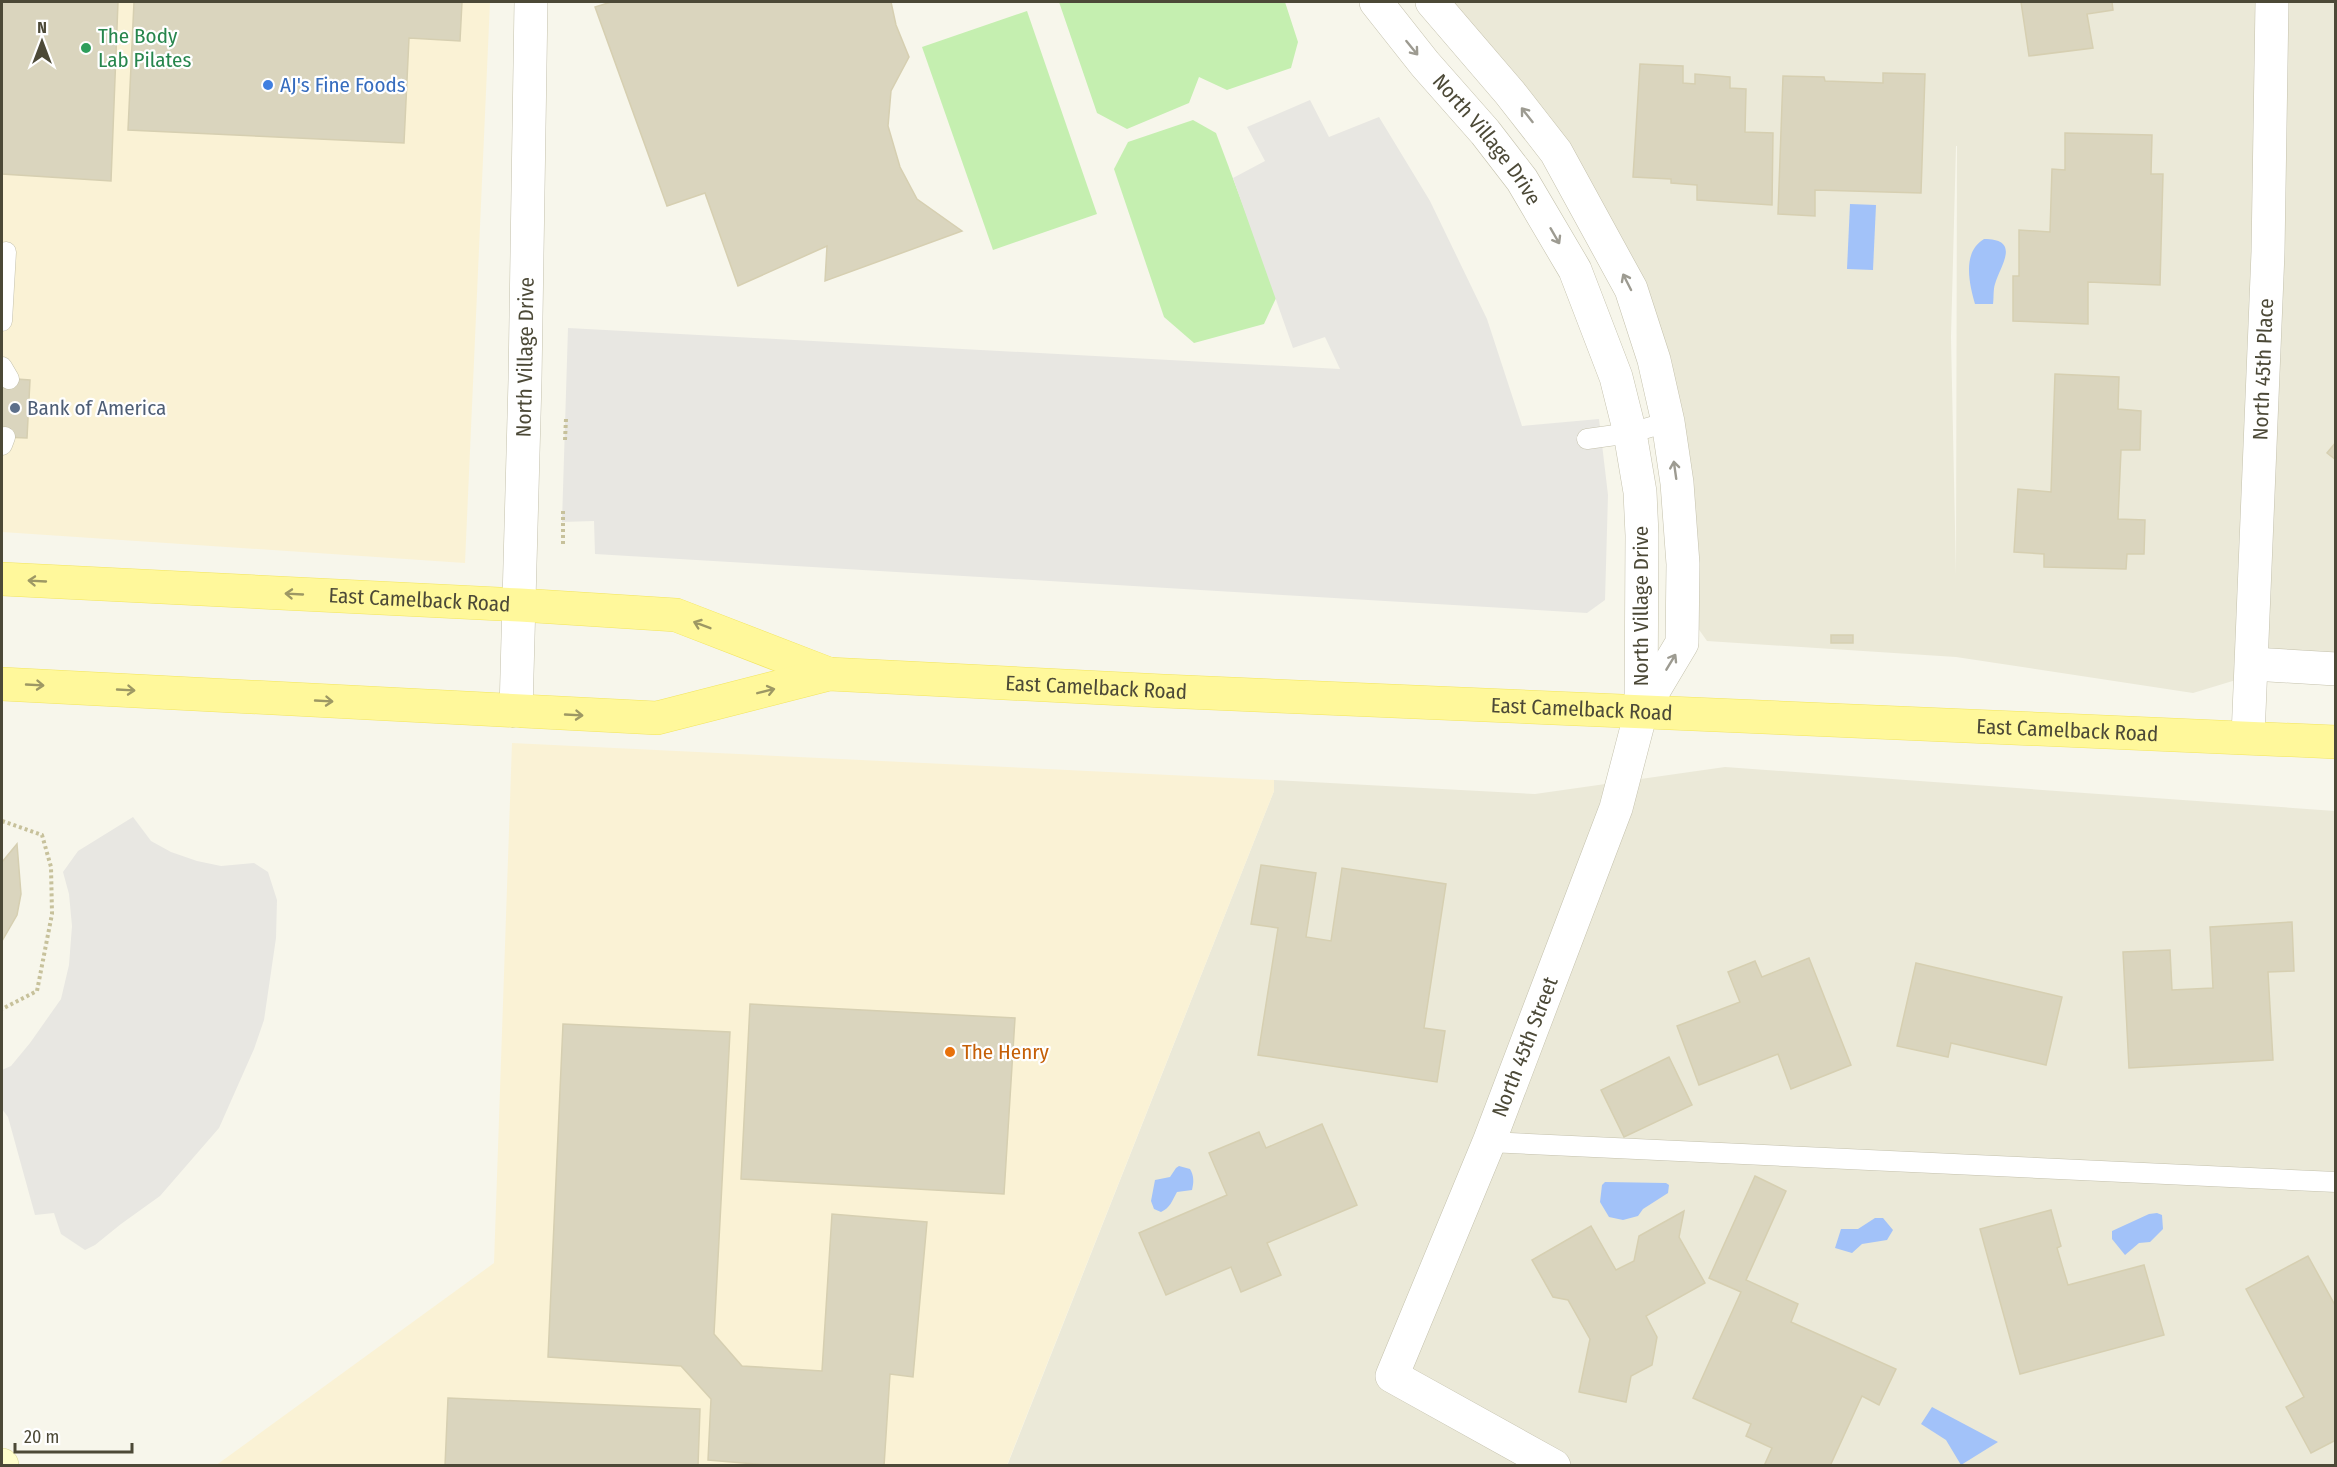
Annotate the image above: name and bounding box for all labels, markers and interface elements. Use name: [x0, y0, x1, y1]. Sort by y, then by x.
north arrow: [12, 12, 72, 72]
text: N: [37, 18, 47, 37]
place label: The Body Lab Pilates: [98, 23, 191, 73]
one-way arrow: [1406, 40, 1419, 56]
marker: The Body Lab Pilates: [79, 41, 93, 55]
street label: North Village Drive: [1427, 69, 1547, 210]
place label: AJ's Fine Foods: [280, 72, 406, 98]
marker: AJ's Fine Foods: [261, 78, 275, 92]
one-way arrow: [1521, 107, 1534, 123]
one-way arrow: [1549, 227, 1561, 244]
one-way arrow: [1621, 274, 1633, 291]
street label: North Village Drive: [510, 277, 540, 438]
street label: North 45th Place: [2247, 298, 2279, 441]
place label: Bank of America: [27, 395, 166, 421]
marker: Bank of America: [8, 401, 22, 415]
one-way arrow: [1669, 461, 1680, 481]
street label: North Village Drive: [1628, 526, 1654, 686]
one-way arrow: [28, 575, 48, 586]
street label: East Camelback Road: [328, 582, 511, 617]
one-way arrow: [285, 588, 305, 599]
one-way arrow: [693, 619, 712, 630]
one-way arrow: [1665, 654, 1677, 671]
street label: East Camelback Road: [1005, 670, 1188, 705]
one-way arrow: [24, 680, 44, 691]
one-way arrow: [756, 684, 775, 696]
one-way arrow: [116, 685, 136, 696]
street label: East Camelback Road: [1490, 692, 1673, 726]
one-way arrow: [313, 695, 333, 706]
one-way arrow: [564, 709, 584, 720]
street label: East Camelback Road: [1976, 713, 2159, 747]
street label: North 45th Street: [1486, 973, 1564, 1121]
place label: The Henry: [962, 1039, 1050, 1065]
marker: The Henry: [943, 1045, 957, 1059]
scale bar: [15, 1416, 132, 1454]
text: 20 m: [24, 1426, 59, 1448]

